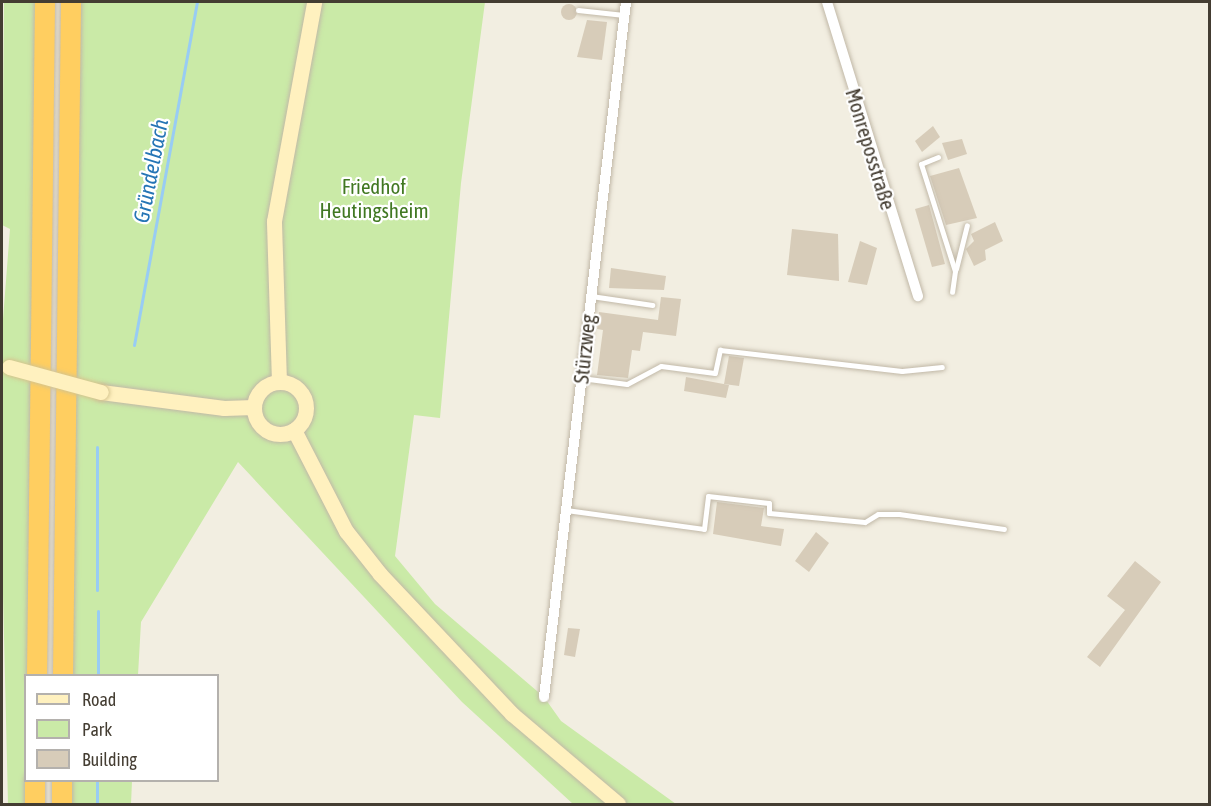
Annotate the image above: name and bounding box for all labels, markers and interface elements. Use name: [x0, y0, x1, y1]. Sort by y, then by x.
street label: Monreposstraße: [841, 85, 901, 213]
water label: Gründelbach: [128, 117, 174, 225]
park label: Friedhof Heutingsheim: [319, 173, 429, 223]
street label: Stürzweg: [568, 313, 600, 385]
legend: [24, 674, 219, 782]
text: Road: [82, 689, 116, 710]
text: Park: [82, 719, 112, 740]
text: Building: [82, 749, 137, 770]

